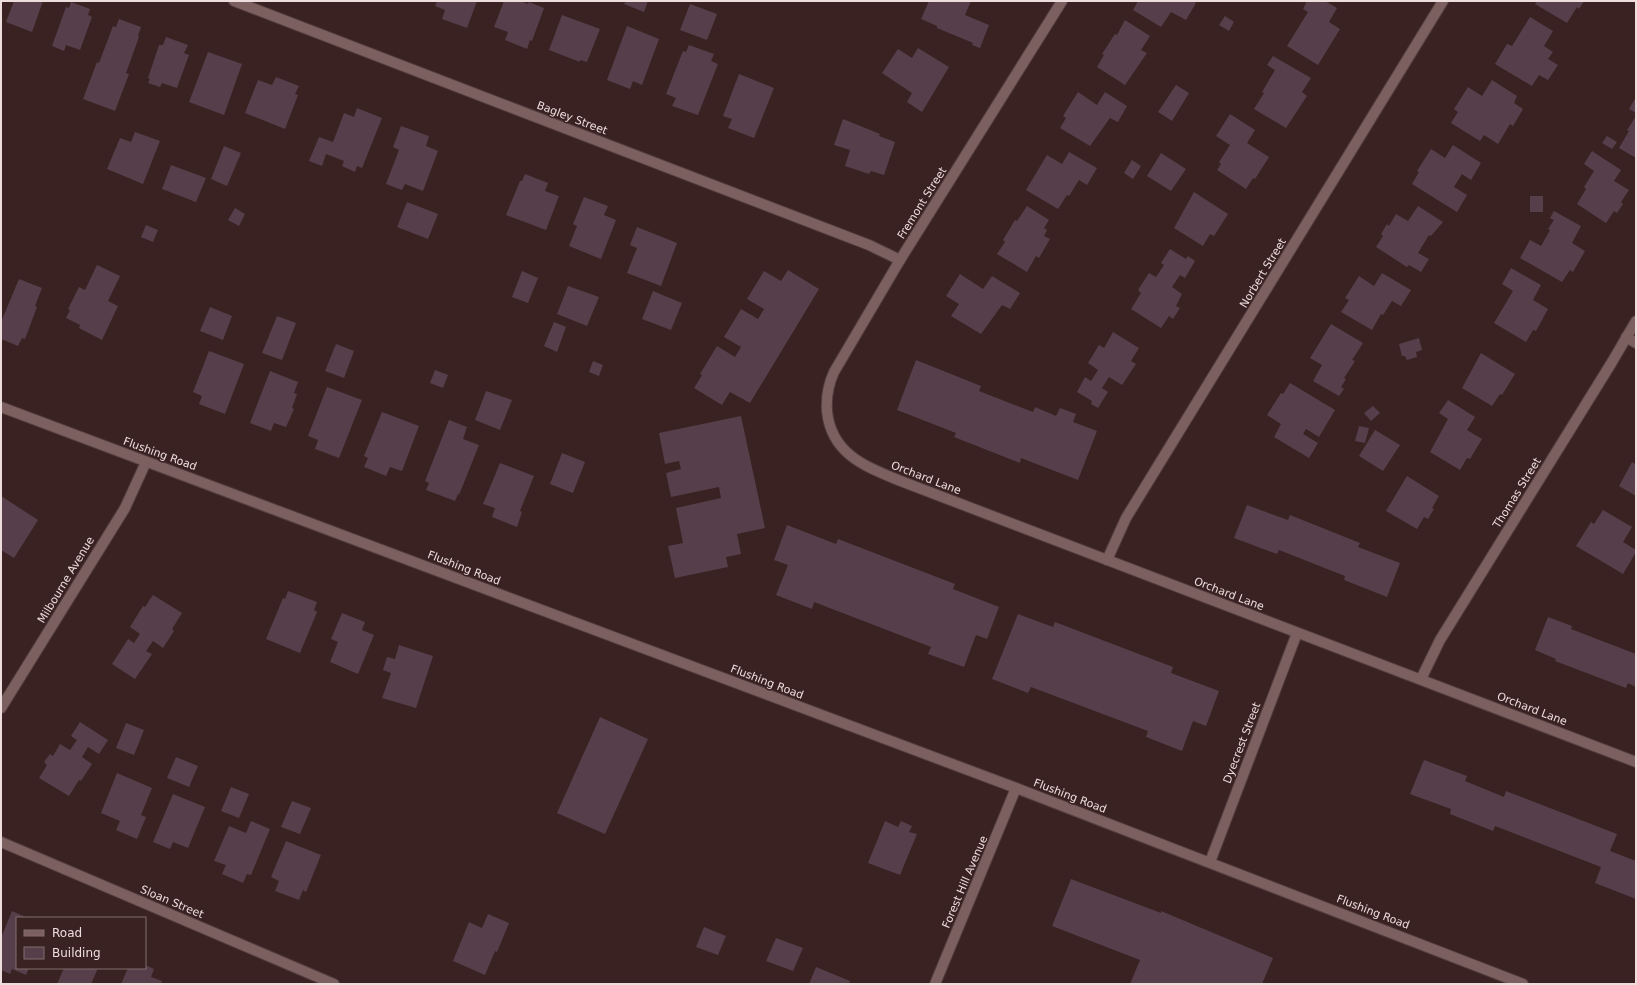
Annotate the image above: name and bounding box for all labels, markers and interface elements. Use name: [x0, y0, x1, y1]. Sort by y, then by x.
street label: Bagley Street: [535, 99, 610, 138]
street label: Fremont Street: [895, 164, 950, 241]
street label: Norbert Street: [1237, 235, 1289, 310]
street label: Flushing Road: [122, 435, 198, 473]
street label: Thomas Street: [1490, 455, 1544, 531]
street label: Orchard Lane: [889, 459, 963, 497]
street label: Milbourne Avenue: [35, 534, 97, 626]
street label: Flushing Road: [426, 548, 502, 588]
street label: Orchard Lane: [1192, 575, 1266, 613]
street label: Flushing Road: [729, 662, 805, 702]
street label: Orchard Lane: [1495, 690, 1569, 728]
street label: Dyecrest Street: [1221, 700, 1264, 785]
street label: Flushing Road: [1032, 776, 1108, 816]
street label: Forest Hill Avenue: [940, 834, 990, 930]
street label: Sloan Street: [138, 883, 206, 921]
street label: Flushing Road: [1335, 892, 1411, 932]
legend: [16, 917, 146, 969]
text: Road: [52, 926, 82, 940]
text: Building: [52, 946, 101, 960]

